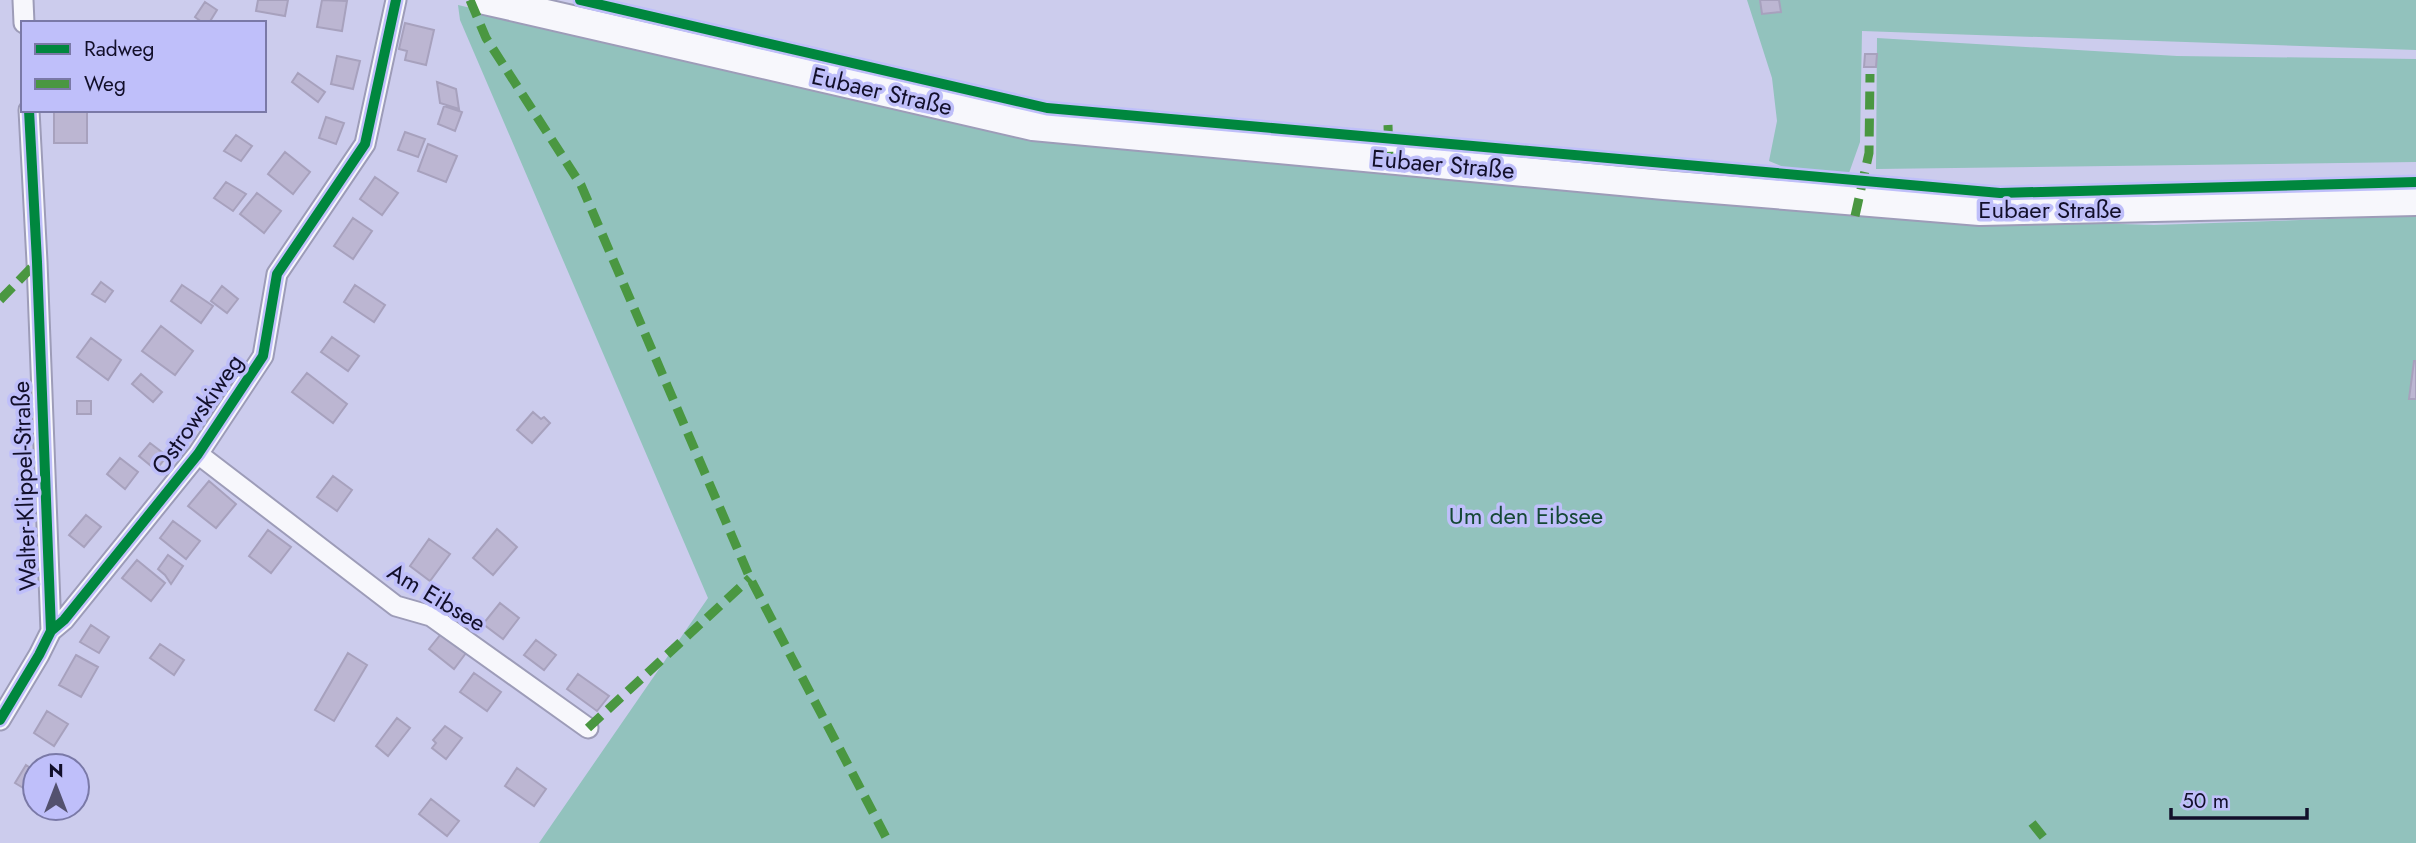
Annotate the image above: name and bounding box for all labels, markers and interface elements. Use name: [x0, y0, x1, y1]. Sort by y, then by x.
legend: [21, 21, 266, 112]
text: Radweg: [84, 34, 155, 64]
street label: Eubaer Straße: [808, 58, 956, 124]
text: Weg: [84, 69, 126, 99]
street label: Eubaer Straße: [1370, 140, 1516, 188]
street label: Eubaer Straße: [1978, 192, 2122, 227]
street label: Ostrowskiweg: [143, 347, 251, 481]
street label: Walter-Klippel-Straße: [3, 380, 45, 592]
park label: Um den Eibsee: [1449, 498, 1603, 533]
street label: Am Eibsee: [381, 554, 493, 640]
north arrow: [21, 752, 91, 822]
text: N: [48, 757, 64, 784]
scale bar: [2171, 776, 2308, 820]
text: 50 m: [2182, 786, 2229, 816]

